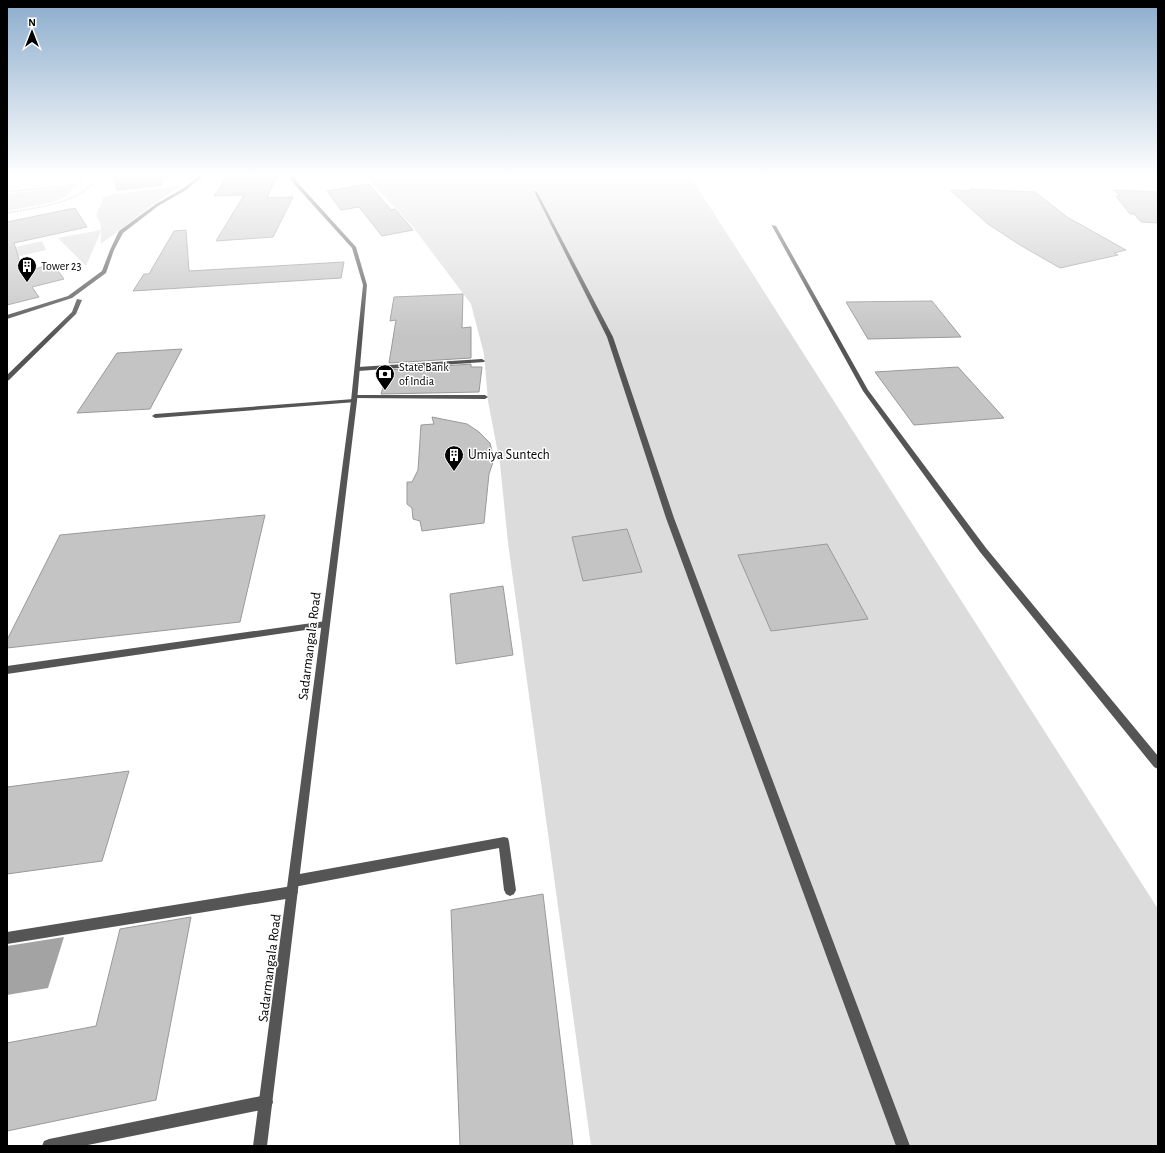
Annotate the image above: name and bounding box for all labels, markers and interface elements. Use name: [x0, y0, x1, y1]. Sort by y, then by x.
north arrow: [12, 12, 52, 52]
text: N: [28, 17, 36, 28]
building icon: Tower 23: [16, 255, 38, 283]
place label: Tower 23: [41, 260, 82, 272]
place label: State Bank of India: [399, 361, 449, 387]
bank icon: State Bank of India: [374, 363, 396, 391]
building icon: Umiya Suntech: [443, 444, 465, 472]
place label: Umiya Suntech: [468, 448, 550, 462]
street label: Sadarmangala Road: [296, 591, 324, 701]
street label: Sadarmangala Road: [256, 913, 284, 1023]

